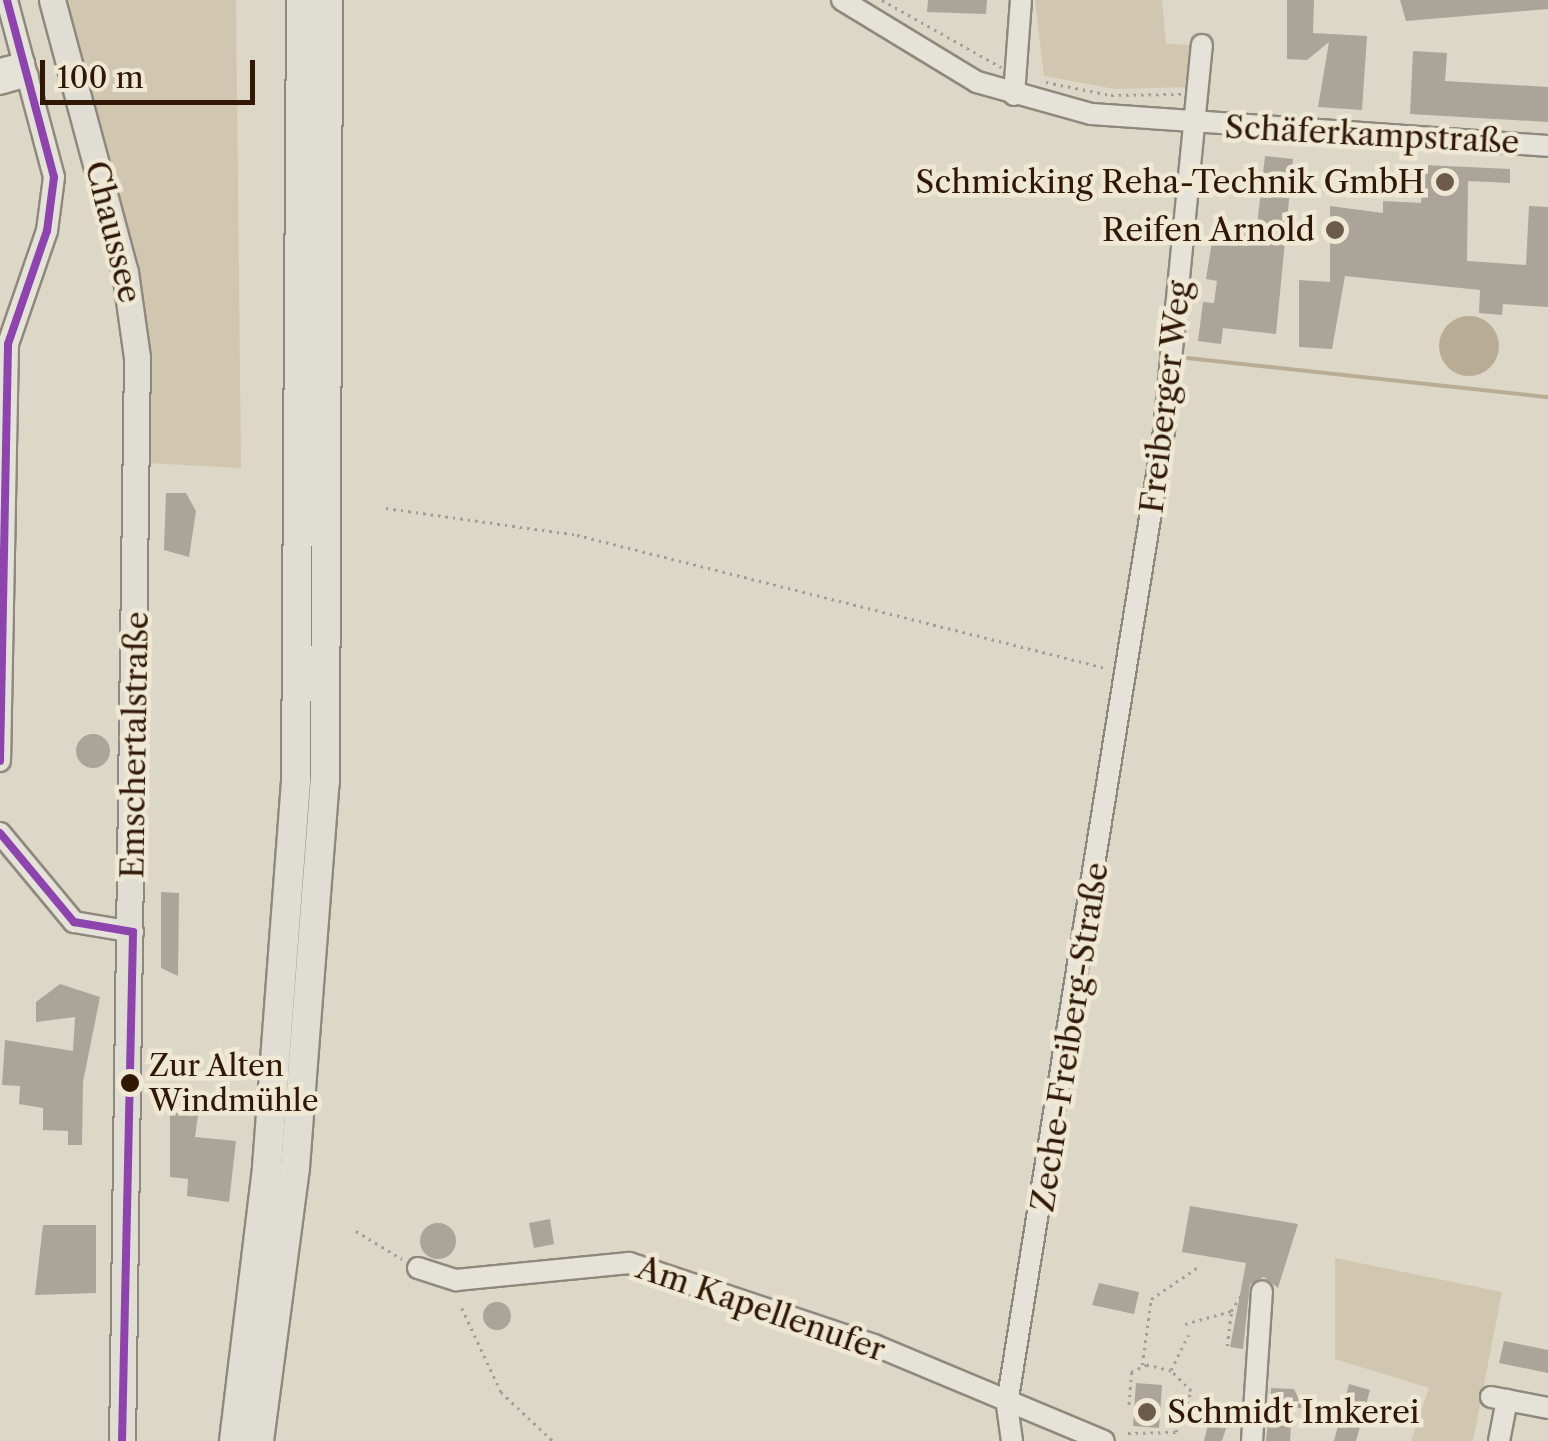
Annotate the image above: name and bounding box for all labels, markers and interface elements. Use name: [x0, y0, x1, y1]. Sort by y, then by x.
scale bar: [45, 40, 260, 102]
text: 100 m: [57, 59, 144, 96]
street label: Schäferkampstraße: [1224, 108, 1520, 162]
street label: Chaussee: [77, 157, 149, 307]
place label: Schmicking Reha-Technik GmbH: [915, 163, 1425, 201]
marker: Schmicking Reha-Technik GmbH: [1434, 171, 1456, 193]
place label: Reifen Arnold: [1101, 211, 1315, 249]
marker: Reifen Arnold: [1324, 219, 1346, 241]
street label: Freiberger Weg: [1133, 278, 1199, 516]
street label: Emschertalstraße: [113, 611, 157, 879]
street label: Zeche-Freiberg-Straße: [1023, 860, 1117, 1214]
place label: Zur Alten Windmühle: [149, 1048, 318, 1118]
marker: Zur Alten Windmühle: [120, 1073, 140, 1093]
street label: Am Kapellenufer: [632, 1248, 890, 1370]
place label: Schmidt Imkerei: [1167, 1393, 1420, 1431]
marker: Schmidt Imkerei: [1136, 1401, 1158, 1423]

